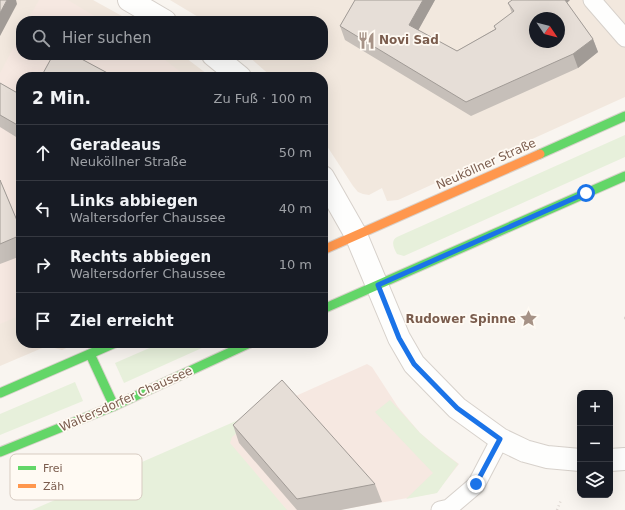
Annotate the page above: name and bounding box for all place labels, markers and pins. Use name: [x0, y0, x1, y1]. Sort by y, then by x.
restaurant icon: Novi Sad: [356, 30, 376, 50]
place label: Novi Sad: [379, 33, 439, 47]
place icon: Rudower Spinne: [519, 309, 539, 329]
place label: Rudower Spinne: [405, 312, 516, 326]

